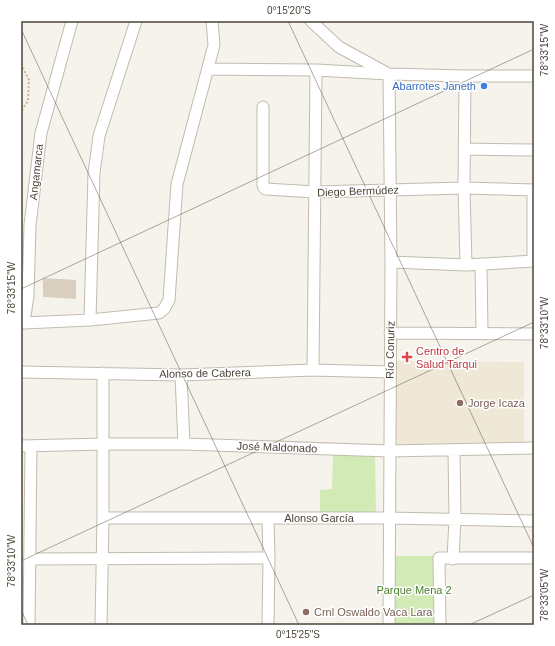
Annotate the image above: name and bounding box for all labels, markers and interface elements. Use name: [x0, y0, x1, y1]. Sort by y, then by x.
text: 0°15'20"S: [267, 5, 311, 16]
text: 78°33'15"W: [539, 23, 550, 76]
place label: Abarrotes Janeth: [392, 80, 476, 92]
marker: Abarrotes Janeth: [479, 81, 489, 91]
street label: Angamarca: [27, 143, 45, 201]
street label: Diego Bermúdez: [317, 184, 399, 198]
text: 78°33'15"W: [6, 261, 17, 314]
text: 78°33'10"W: [539, 296, 550, 349]
street label: Río Conuriz: [383, 321, 397, 379]
place label: Centro de Salud Tarqui: [416, 345, 477, 370]
marker: Centro de Salud Tarqui: [401, 351, 413, 363]
street label: Alonso de Cabrera: [159, 366, 252, 380]
place label: Jorge Icaza: [468, 397, 526, 409]
marker: Jorge Icaza: [455, 398, 465, 408]
street label: José Maldonado: [236, 440, 318, 454]
street label: Alonso García: [284, 512, 355, 524]
text: 78°33'10"W: [6, 534, 17, 587]
text: 78°33'05"W: [539, 568, 550, 621]
park label: Parque Mena 2: [376, 584, 452, 596]
place label: Crnl Oswaldo Vaca Lara: [314, 606, 433, 618]
marker: Crnl Oswaldo Vaca Lara: [301, 607, 311, 617]
text: 0°15'25"S: [276, 629, 320, 640]

